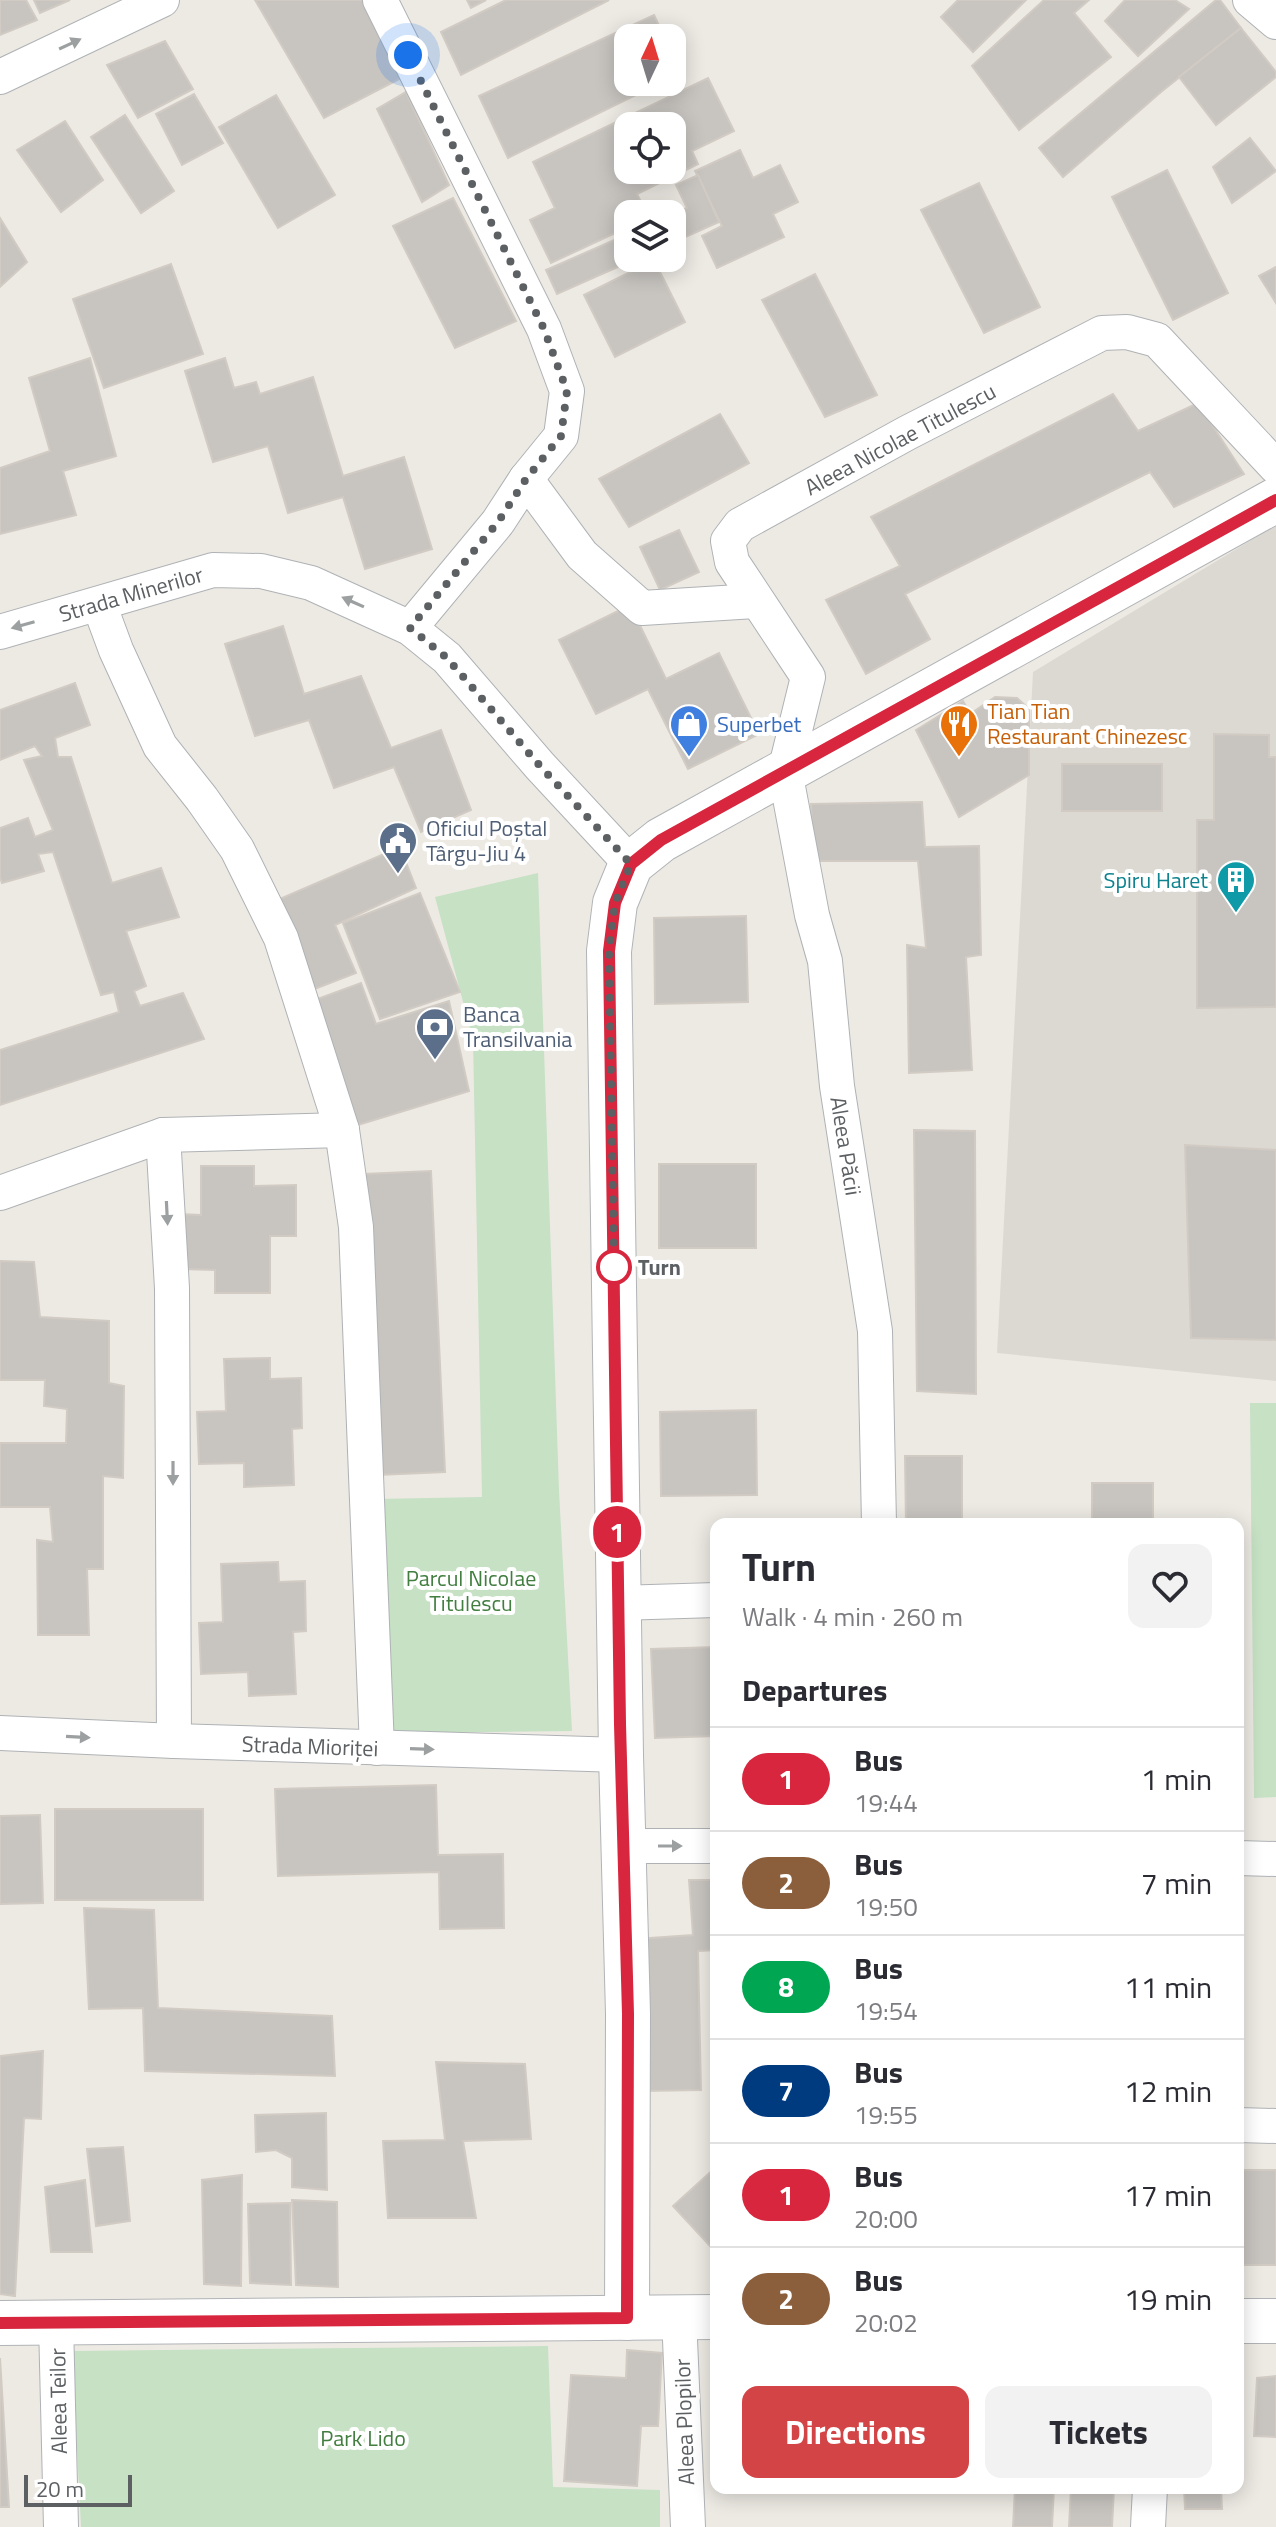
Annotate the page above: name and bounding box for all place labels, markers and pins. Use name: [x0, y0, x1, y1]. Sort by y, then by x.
place label: Tian Tian Restaurant Chinezesc: [987, 694, 1187, 753]
shop icon: Superbet: [668, 703, 710, 758]
restaurant icon: Tian Tian Restaurant Chinezesc: [938, 703, 980, 758]
place label: Superbet: [717, 707, 802, 741]
place label: Oficiul Poștal Târgu-Jiu 4: [426, 811, 547, 870]
public building icon: Oficiul Poștal Târgu-Jiu 4: [377, 820, 419, 875]
building icon: Spiru Haret: [1215, 859, 1257, 914]
place label: Spiru Haret: [1103, 863, 1208, 897]
place label: Banca Transilvania: [463, 997, 572, 1056]
bank icon: Banca Transilvania: [414, 1006, 456, 1061]
marker: Turn: [597, 1250, 631, 1284]
place label: Turn: [638, 1250, 681, 1284]

